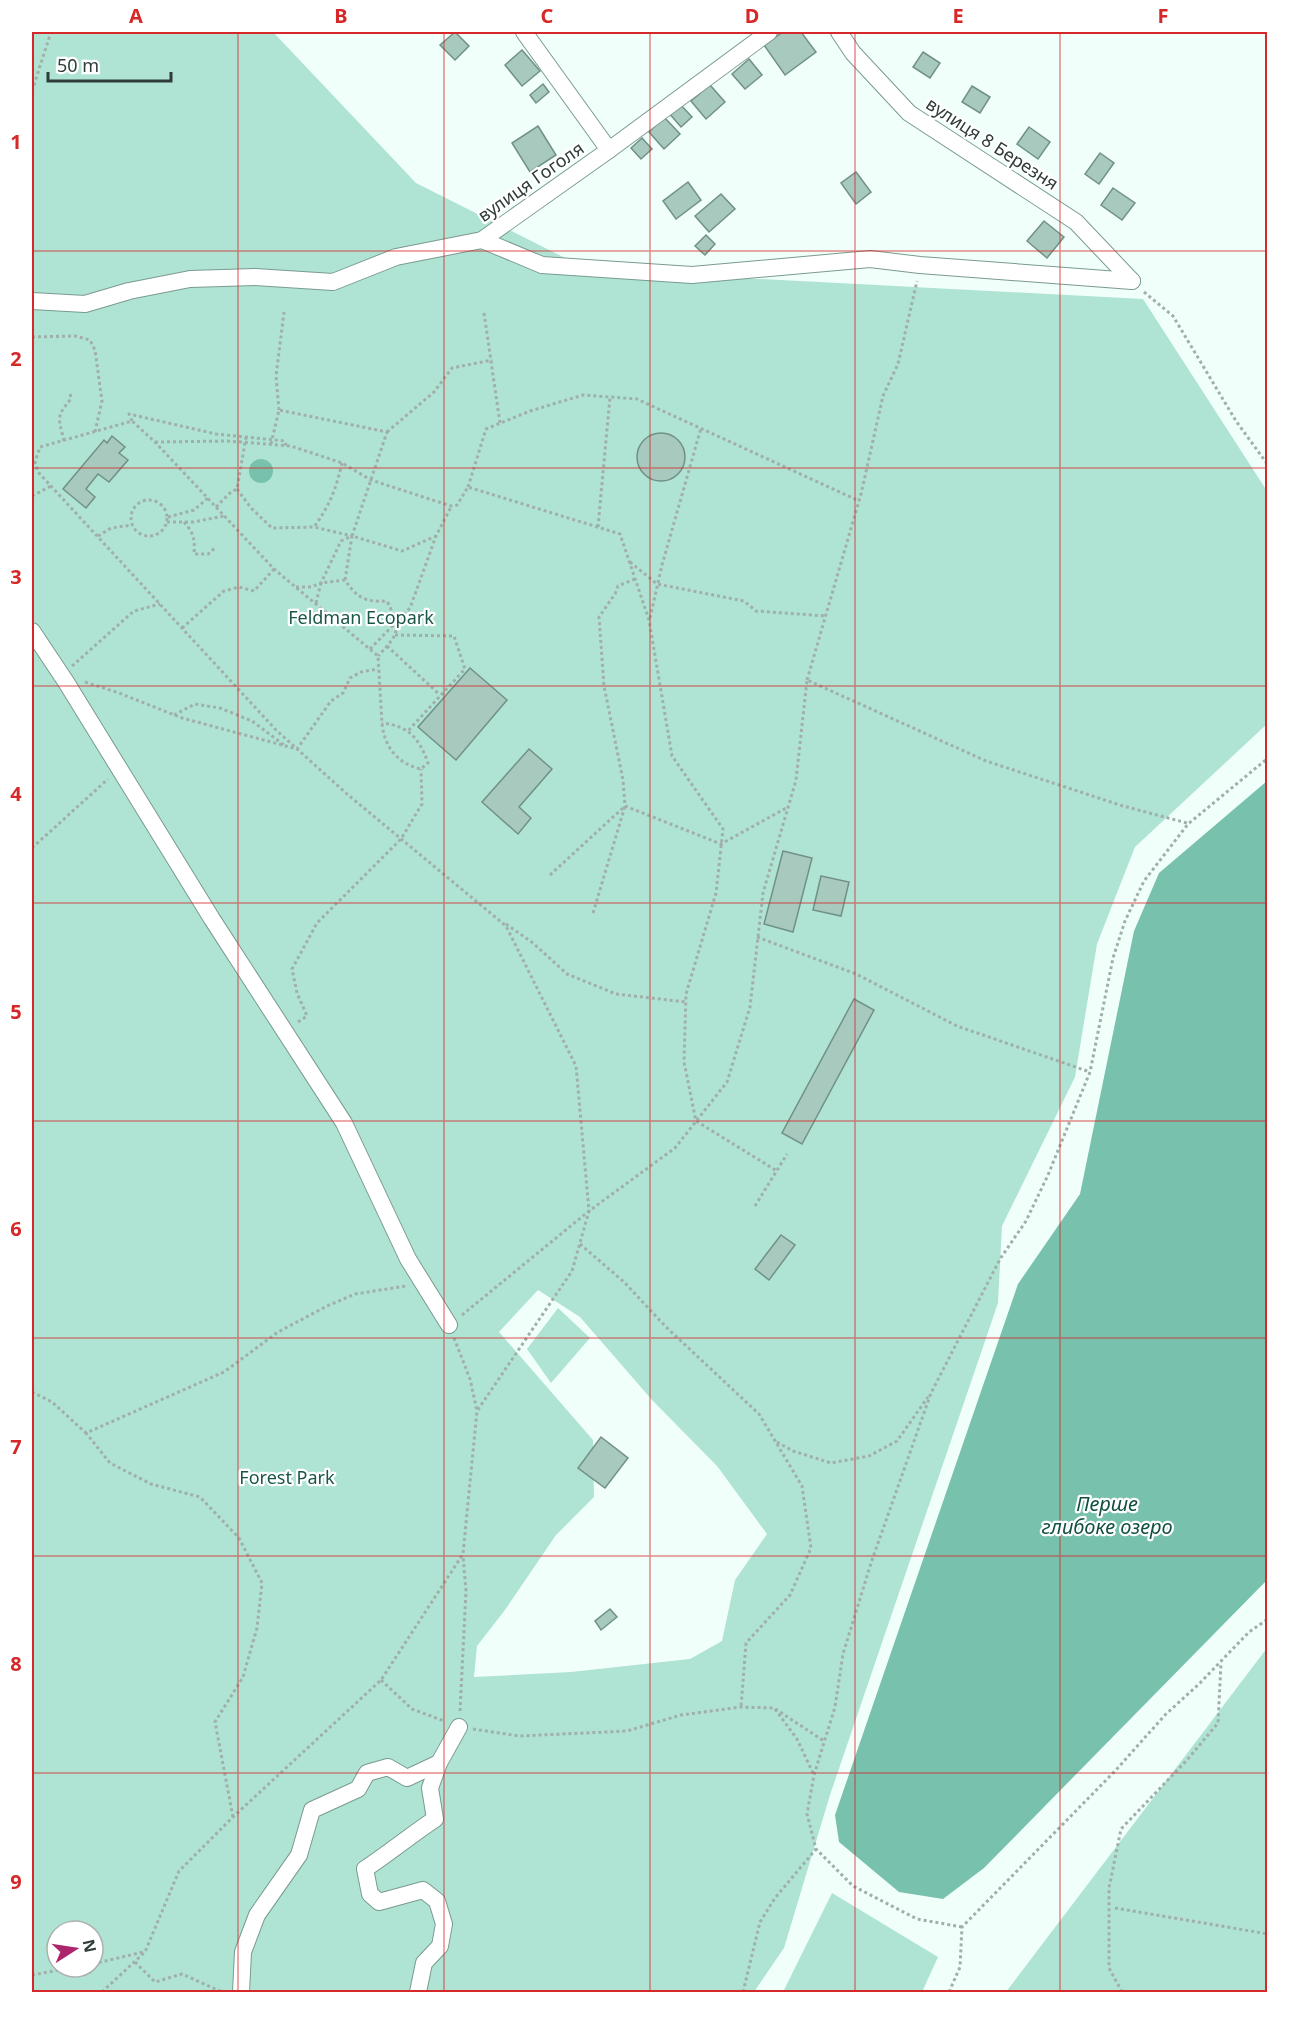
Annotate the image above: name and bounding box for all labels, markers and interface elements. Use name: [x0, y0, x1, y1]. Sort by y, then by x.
text: A: [129, 2, 143, 29]
text: B: [334, 2, 348, 29]
text: C: [541, 2, 554, 29]
text: D: [745, 2, 759, 29]
text: E: [952, 2, 964, 29]
text: F: [1158, 2, 1168, 29]
scale bar: [48, 45, 171, 83]
text: 50 m: [57, 53, 99, 77]
street label: вулиця 8 Березня: [922, 91, 1063, 195]
text: 1: [10, 128, 22, 155]
street label: вулиця Гоголя: [473, 136, 588, 227]
text: 2: [10, 345, 22, 372]
text: 3: [10, 563, 22, 590]
park label: Feldman Ecopark: [288, 605, 434, 629]
text: 4: [10, 780, 22, 807]
text: 5: [10, 998, 22, 1025]
text: 6: [10, 1215, 22, 1242]
text: 7: [10, 1433, 22, 1460]
park label: Forest Park: [239, 1465, 335, 1489]
water label: Перше глибоке озеро: [1041, 1490, 1173, 1540]
text: 8: [10, 1650, 22, 1677]
text: 9: [10, 1868, 22, 1895]
north arrow: [45, 1919, 105, 1979]
text: N: [78, 1937, 102, 1955]

